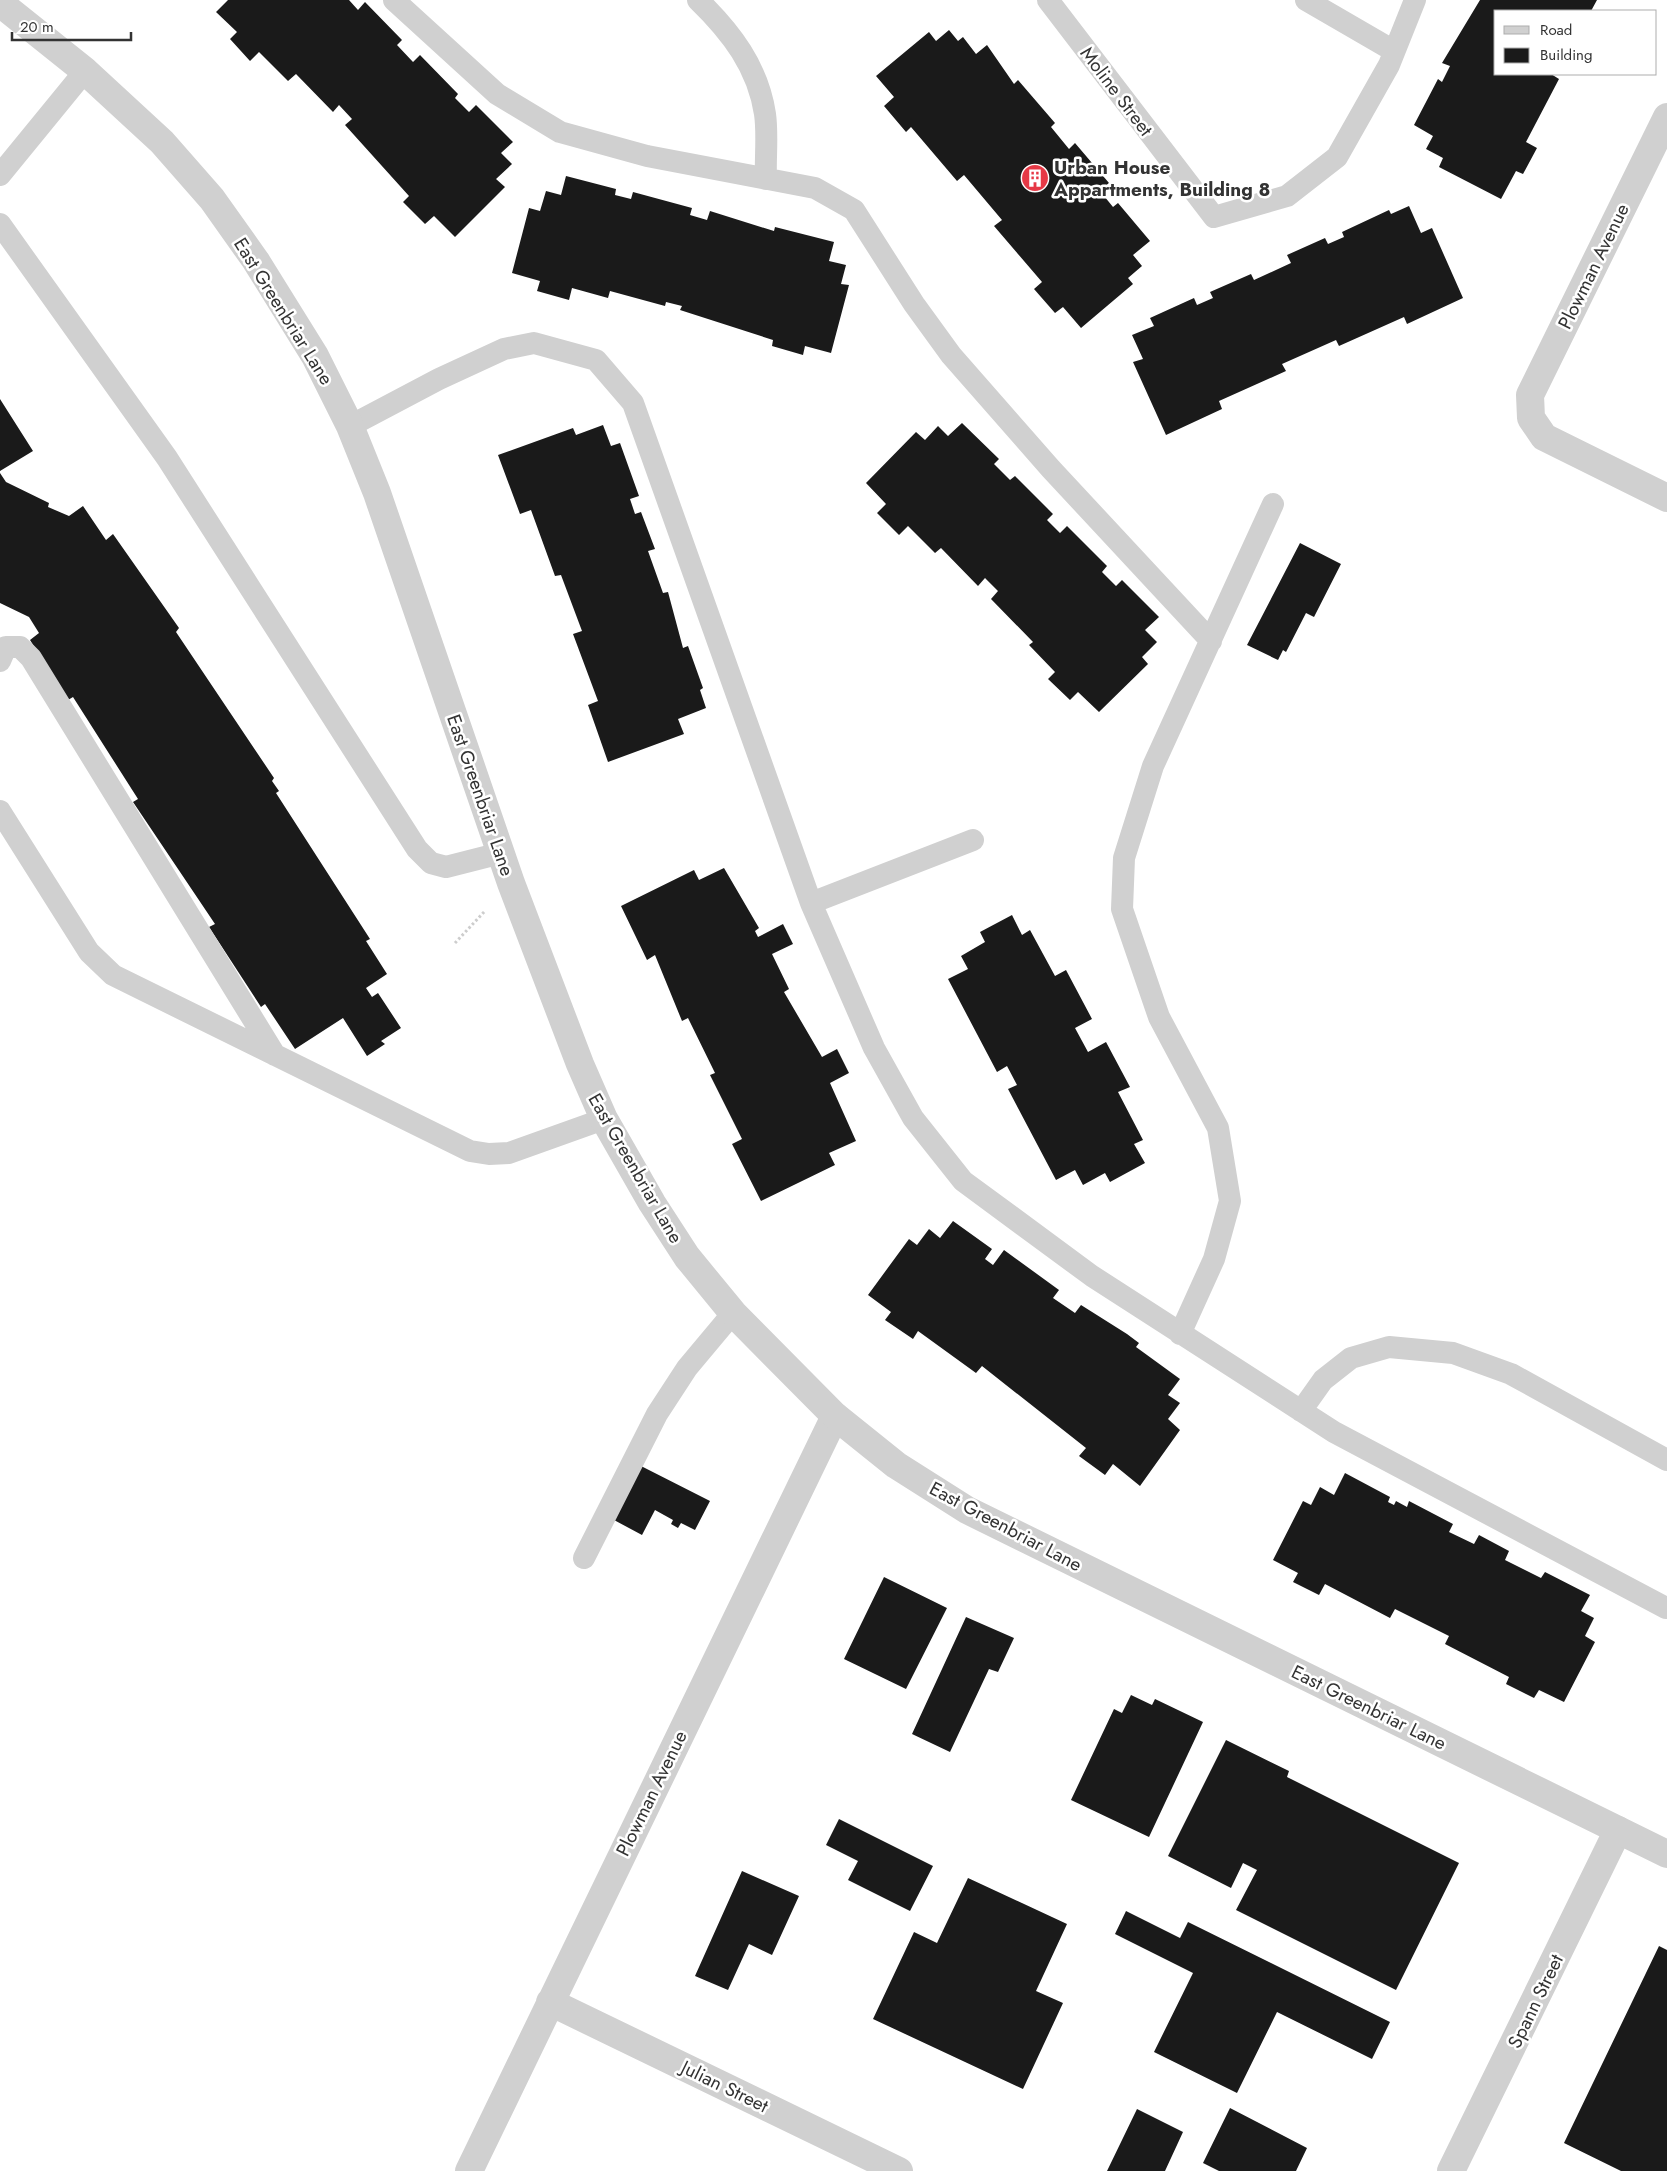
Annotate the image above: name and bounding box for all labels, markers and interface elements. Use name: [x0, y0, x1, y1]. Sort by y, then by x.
scale bar: [12, 10, 131, 42]
legend: [1494, 10, 1657, 75]
text: 20 m: [20, 16, 54, 38]
text: Road: [1540, 19, 1572, 41]
street label: Moline Street: [1074, 41, 1160, 142]
text: Building: [1540, 44, 1592, 66]
place label: Urban House Appartments, Building 8: [1053, 154, 1270, 203]
building icon: Urban House Appartments, Building 8: [1020, 163, 1050, 193]
street label: Plowman Avenue: [1551, 199, 1636, 334]
street label: East Greenbriar Lane: [227, 232, 340, 390]
street label: East Greenbriar Lane: [440, 711, 521, 880]
street label: East Greenbriar Lane: [582, 1088, 690, 1248]
street label: East Greenbriar Lane: [925, 1475, 1087, 1578]
street label: East Greenbriar Lane: [1287, 1658, 1451, 1757]
street label: Plowman Avenue: [609, 1726, 694, 1861]
street label: Spann Street: [1501, 1949, 1570, 2053]
street label: Julian Street: [674, 2052, 773, 2119]

